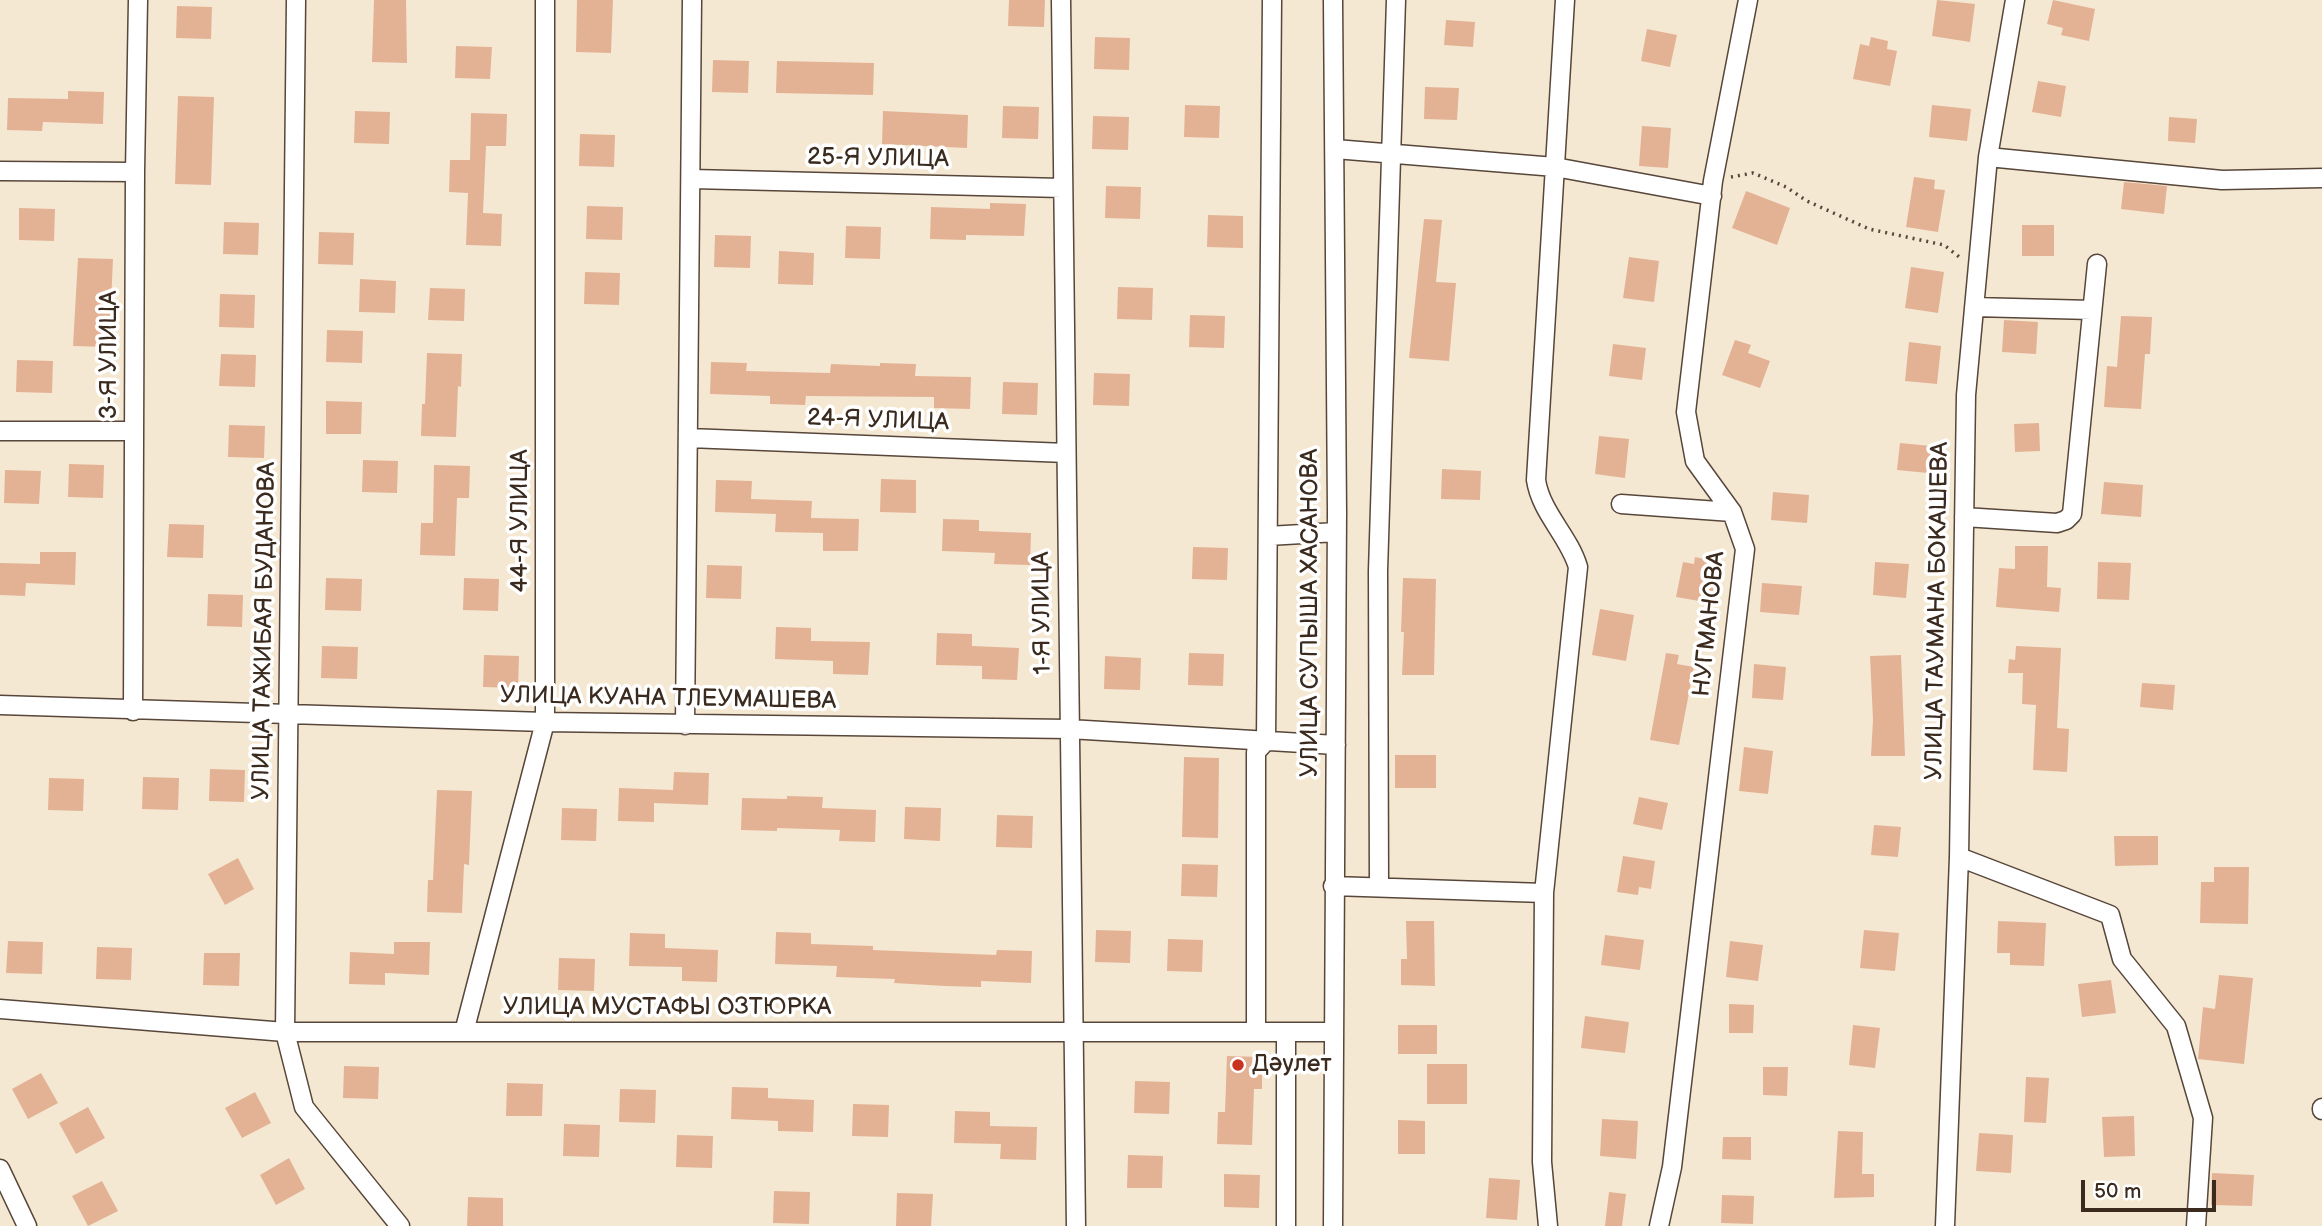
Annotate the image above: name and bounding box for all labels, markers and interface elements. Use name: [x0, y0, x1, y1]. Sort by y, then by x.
street label: 25-Я УЛИЦА: [807, 143, 949, 175]
street label: 3-Я УЛИЦА: [96, 291, 124, 419]
street label: 24-Я УЛИЦА: [806, 404, 950, 438]
street label: УЛИЦА ТАУМАНА БОКАШЕВА: [1921, 442, 1955, 780]
street label: УЛИЦА СУПЫША ХАСАНОВА: [1297, 449, 1325, 777]
street label: 44-Я УЛИЦА: [507, 450, 535, 592]
street label: УЛИЦА ТАЖИБАЯ БУДАНОВА: [248, 462, 282, 800]
street label: НУГМАНОВА: [1688, 550, 1732, 698]
street label: 1-Я УЛИЦА: [1028, 551, 1058, 675]
street label: УЛИЦА КУАНА ТЛЕУМАШЕВА: [500, 682, 836, 716]
street label: УЛИЦА МУСТАФЫ ОЗТЮРКА: [503, 994, 831, 1022]
place label: Дәулет: [1252, 1051, 1332, 1079]
marker: Дәулет: [1230, 1057, 1246, 1073]
scale bar: [2084, 1166, 2219, 1210]
text: 50 m: [2094, 1179, 2141, 1204]

